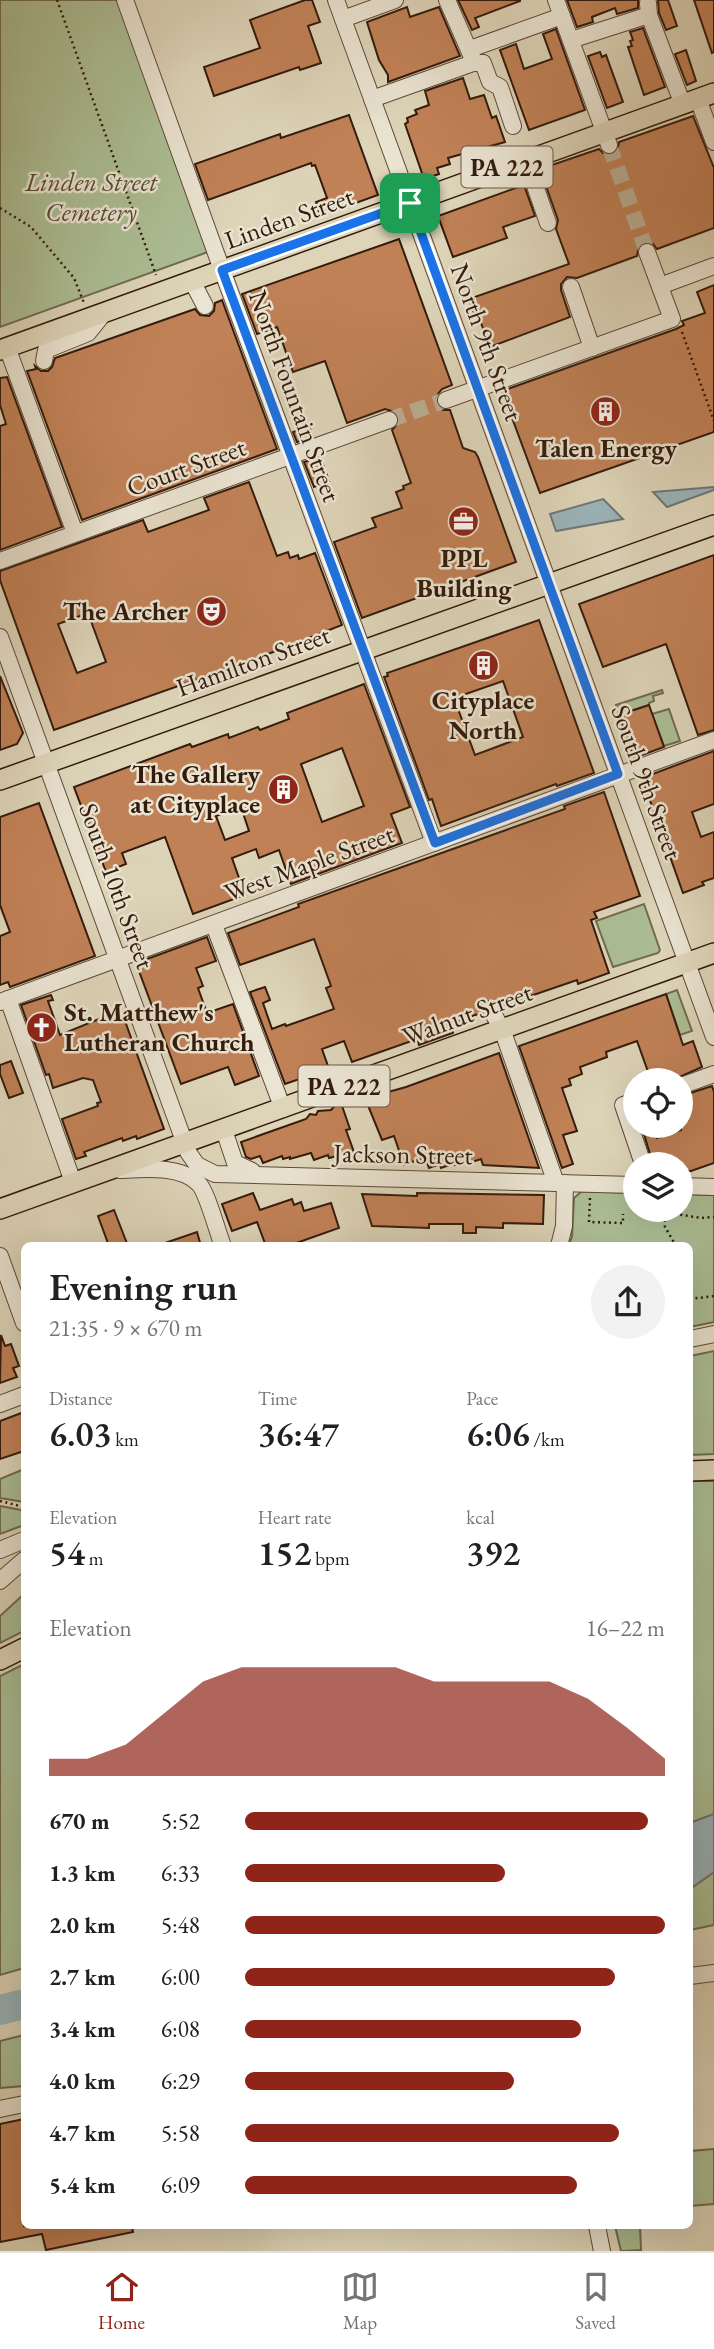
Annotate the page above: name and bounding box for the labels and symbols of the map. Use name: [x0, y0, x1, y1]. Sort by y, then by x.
road number: PA 222: [462, 146, 552, 188]
park label: Linden Street Cemetery: [24, 165, 159, 229]
pin: [380, 173, 440, 233]
street label: Linden Street: [220, 179, 358, 257]
street label: North 9th Street: [443, 259, 531, 425]
street label: North Fountain Street: [241, 286, 349, 506]
building icon: Talen Energy: [589, 395, 623, 429]
street label: Court Street: [122, 430, 250, 504]
place label: Talen Energy: [535, 431, 678, 465]
office icon: PPL Building: [447, 505, 481, 539]
place label: PPL Building: [416, 541, 513, 605]
place label: The Archer: [63, 594, 188, 628]
theatre icon: The Archer: [194, 594, 228, 628]
street label: Hamilton Street: [171, 617, 335, 705]
building icon: Cityplace North: [466, 648, 500, 682]
place label: Cityplace North: [432, 683, 534, 747]
street label: South 9th Street: [603, 700, 691, 864]
place label: The Gallery at Cityplace: [130, 757, 260, 821]
building icon: The Gallery at Cityplace: [266, 772, 300, 806]
street label: South 10th Street: [71, 798, 163, 974]
street label: West Maple Street: [219, 817, 399, 909]
street label: Walnut Street: [397, 975, 537, 1053]
place label: St. Matthew's Lutheran Church: [64, 995, 255, 1059]
church icon: St. Matthew's Lutheran Church: [24, 1010, 58, 1044]
road number: PA 222: [298, 1066, 390, 1106]
street label: Jackson Street: [331, 1136, 473, 1172]

